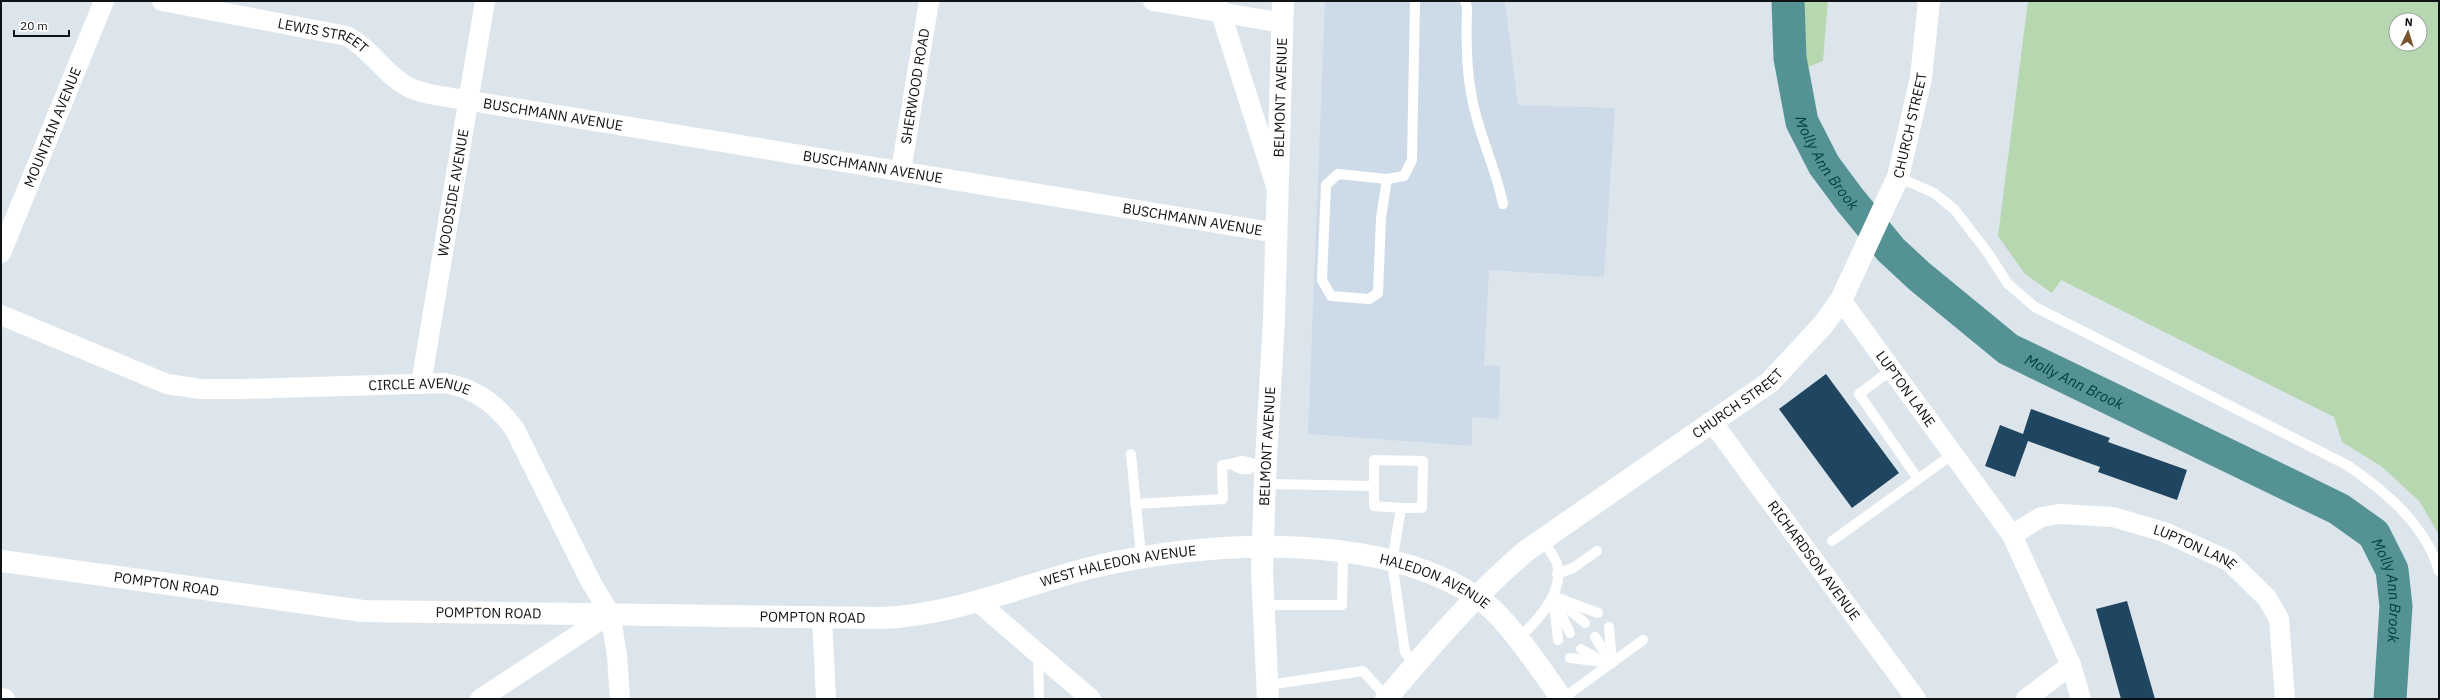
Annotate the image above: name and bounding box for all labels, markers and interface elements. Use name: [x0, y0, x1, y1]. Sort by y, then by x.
scale bar: [14, 12, 69, 38]
north arrow: [2388, 12, 2428, 52]
street label: LEWIS STREET: [276, 14, 372, 57]
text: N: [2404, 15, 2413, 29]
text: 20 m: [20, 18, 48, 33]
street label: SHERWOOD ROAD: [897, 27, 933, 145]
street label: BELMONT AVENUE: [1270, 38, 1291, 158]
street label: MOUNTAIN AVENUE: [20, 64, 85, 190]
street label: CHURCH STREET: [1889, 72, 1931, 180]
street label: BUSCHMANN AVENUE: [482, 94, 624, 135]
water label: Molly Ann Brook: [1792, 114, 1864, 214]
street label: WOODSIDE AVENUE: [433, 128, 472, 258]
street label: BUSCHMANN AVENUE: [802, 146, 944, 187]
street label: BUSCHMANN AVENUE: [1121, 199, 1264, 239]
street label: LUPTON LANE: [1872, 347, 1939, 431]
water label: Molly Ann Brook: [2022, 349, 2127, 413]
street label: CHURCH STREET: [1689, 365, 1787, 442]
street label: CIRCLE AVENUE: [368, 374, 473, 399]
street label: BELMONT AVENUE: [1255, 386, 1279, 506]
street label: RICHARDSON AVENUE: [1764, 497, 1864, 624]
street label: LUPTON LANE: [2151, 520, 2241, 573]
water label: Molly Ann Brook: [2368, 535, 2406, 643]
street label: WEST HALEDON AVENUE: [1038, 541, 1197, 591]
street label: HALEDON AVENUE: [1378, 549, 1494, 613]
street label: POMPTON ROAD: [113, 568, 220, 600]
street label: POMPTON ROAD: [435, 603, 542, 622]
street label: POMPTON ROAD: [759, 607, 866, 627]

